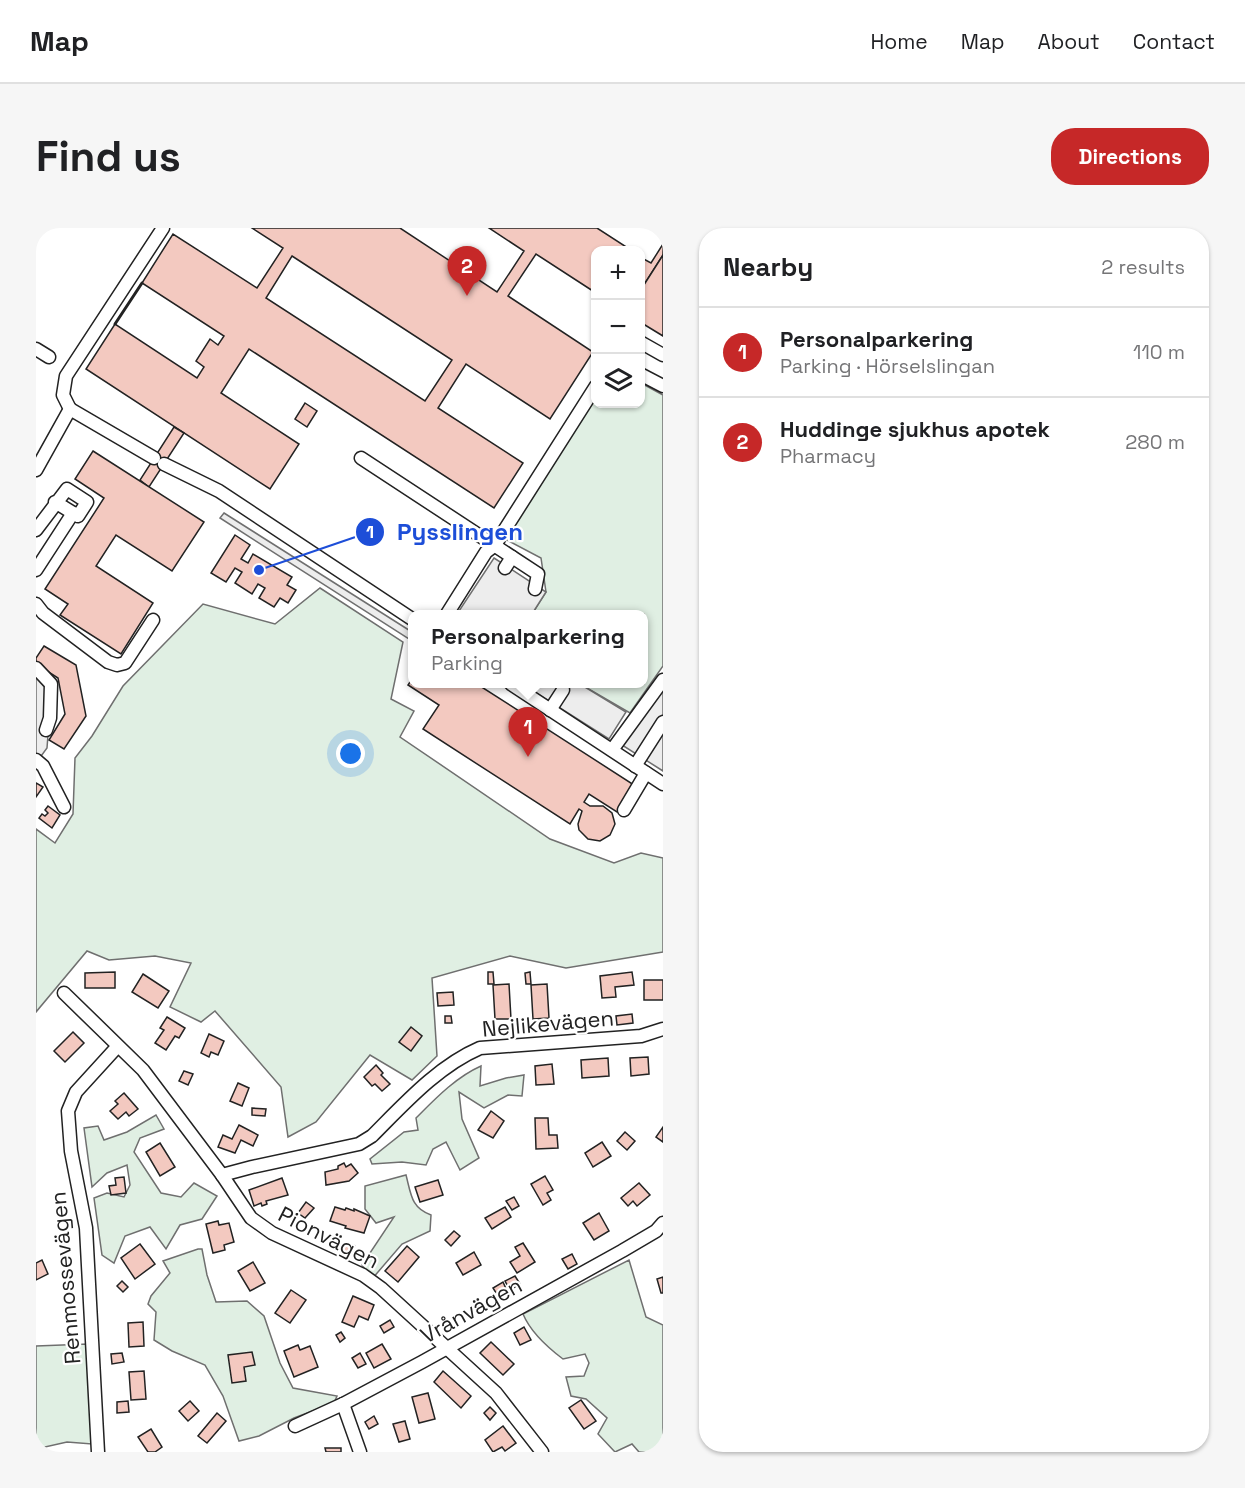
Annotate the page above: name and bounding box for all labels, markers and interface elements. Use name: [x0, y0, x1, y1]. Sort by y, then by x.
text: Map: [30, 23, 89, 59]
text: Home: [870, 28, 928, 55]
text: Map: [961, 28, 1005, 55]
text: About: [1038, 28, 1100, 55]
text: Contact: [1133, 28, 1215, 55]
button: Directions: [1051, 128, 1209, 185]
text: Find us: [36, 130, 181, 183]
map controls: [591, 246, 645, 408]
button: +: [591, 246, 645, 300]
pin: 2: [448, 247, 486, 296]
text: Nearby: [723, 250, 813, 284]
text: 2 results: [1101, 254, 1185, 280]
button: −: [591, 300, 645, 354]
text: Personalparkering: [780, 325, 973, 353]
text: 1: [738, 339, 747, 365]
text: 110 m: [1133, 339, 1185, 365]
text: Parking · Hörselslingan: [780, 353, 995, 379]
button: layers: [591, 354, 645, 408]
text: Huddinge sjukhus apotek: [780, 415, 1050, 443]
text: 2: [737, 429, 748, 455]
text: 280 m: [1125, 429, 1185, 455]
text: Pharmacy: [780, 443, 876, 469]
callout: Pysslingen: [355, 511, 535, 553]
text: Pysslingen: [397, 516, 523, 547]
text: 1: [366, 520, 374, 543]
popup: [408, 610, 648, 688]
text: Personalparkering: [431, 622, 625, 650]
text: Parking: [431, 650, 503, 676]
pin: 1: [508, 708, 548, 757]
your location: [336, 739, 365, 768]
street label: Nejlikevägen: [481, 1003, 615, 1043]
street label: Renmossevägen: [44, 1191, 86, 1365]
street label: Pionvägen: [274, 1200, 384, 1274]
street label: Vrånvägen: [415, 1271, 527, 1349]

